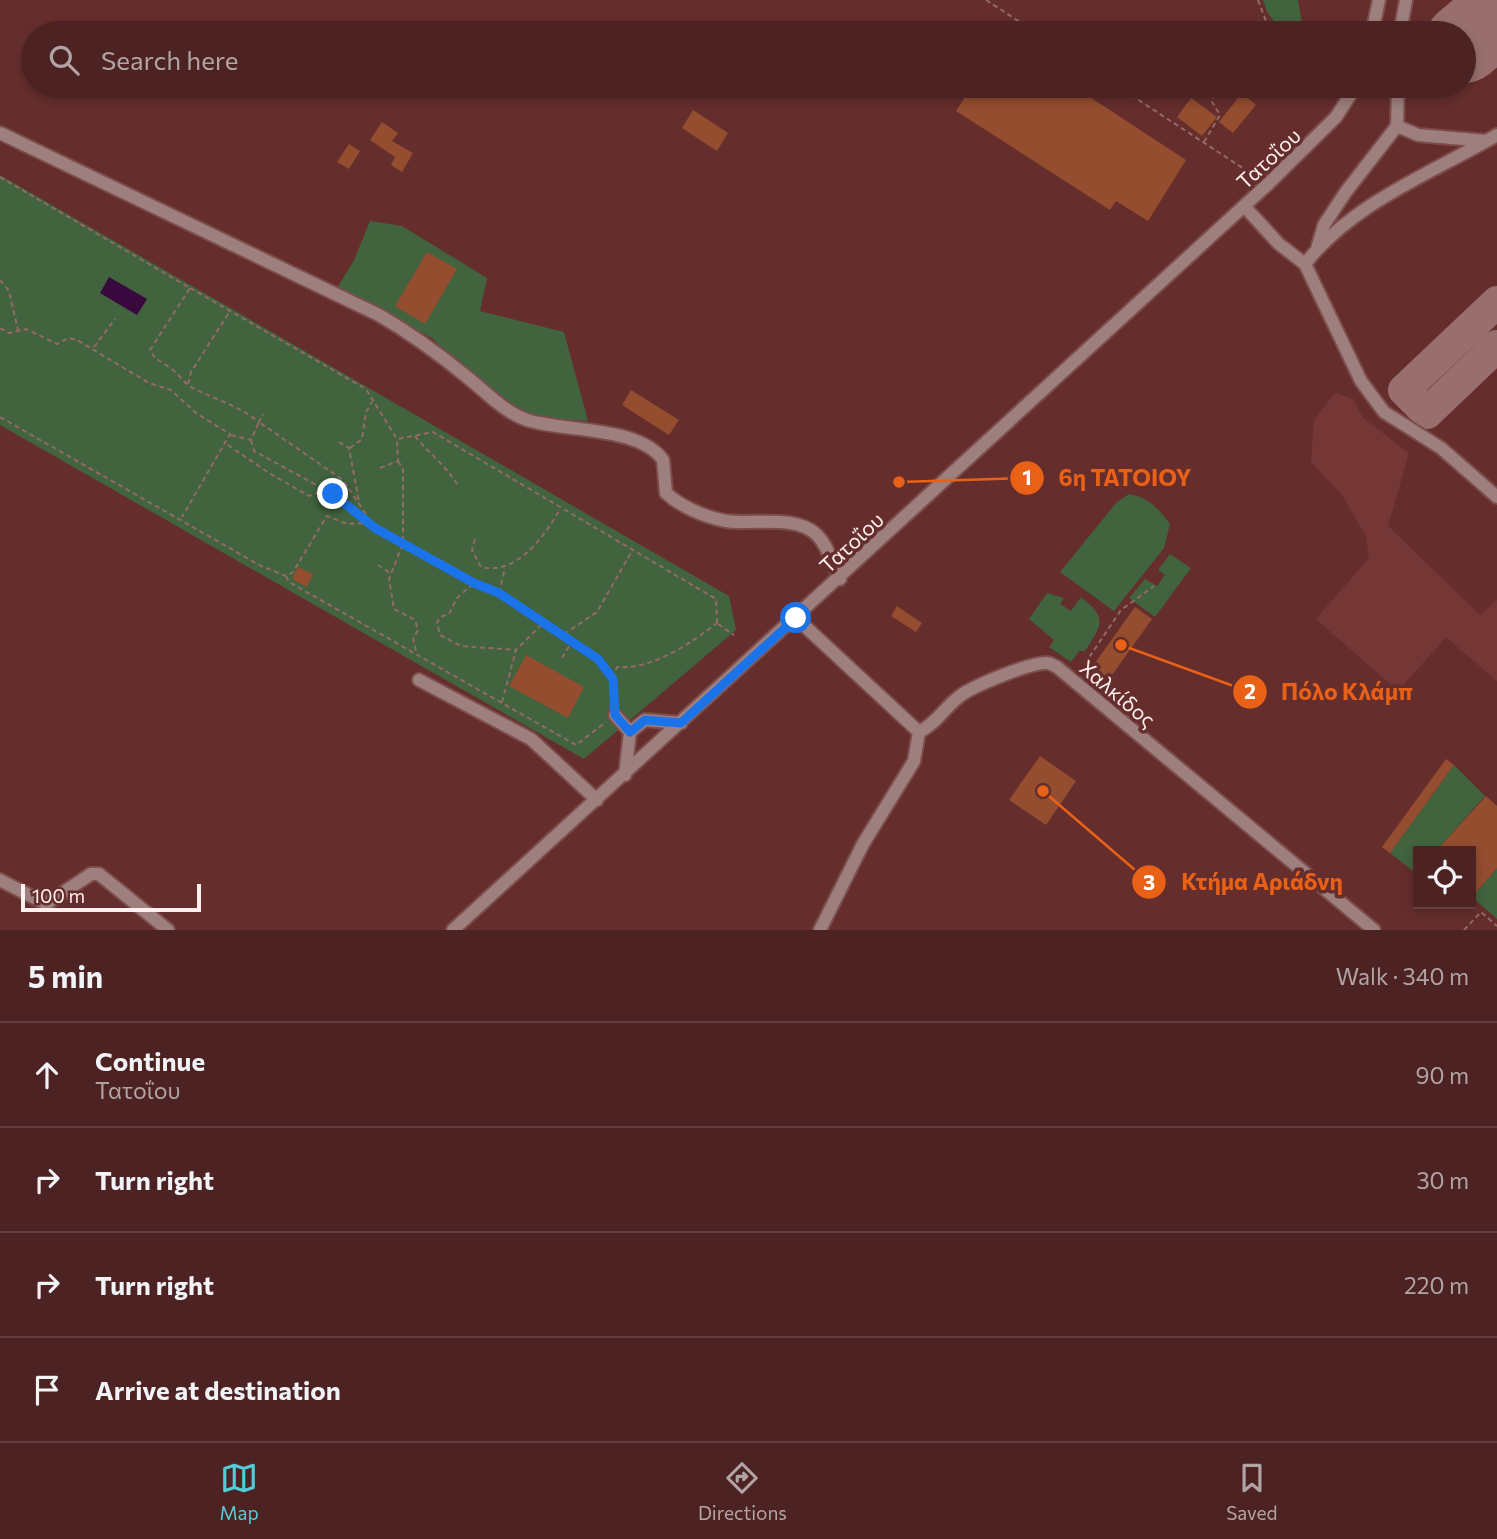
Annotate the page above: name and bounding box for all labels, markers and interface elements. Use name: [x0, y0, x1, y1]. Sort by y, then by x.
search box: [21, 21, 1476, 98]
icon: search: [45, 41, 83, 79]
text: Search here: [101, 44, 239, 75]
street label: Τατοΐου: [1231, 122, 1305, 194]
callout: 6η ΤΑΤΟΙΟΥ: [1010, 456, 1206, 500]
text: 6η ΤΑΤΟΙΟΥ: [1059, 463, 1192, 491]
text: 1: [1022, 464, 1032, 489]
route end: [317, 478, 348, 509]
street label: Τατοΐου: [814, 506, 888, 578]
route start: [780, 602, 811, 633]
street label: Χαλκίδος: [1075, 654, 1161, 732]
callout: Πόλο Κλάμπ: [1232, 670, 1427, 714]
text: Πόλο Κλάμπ: [1281, 677, 1413, 705]
text: 2: [1244, 678, 1256, 703]
map controls: [1413, 846, 1476, 909]
button: locate: [1413, 846, 1476, 909]
callout: Κτήμα Αριάδνη: [1132, 860, 1357, 904]
text: Κτήμα Αριάδνη: [1181, 867, 1343, 895]
text: 3: [1143, 869, 1155, 894]
scale bar: [21, 881, 201, 913]
text: 100 m: [32, 884, 85, 907]
text: 5 min: [28, 957, 103, 994]
text: Walk · 340 m: [1336, 962, 1469, 990]
text: Continue: [95, 1045, 205, 1076]
icon: ahead: [28, 1056, 66, 1094]
text: 90 m: [1416, 1061, 1469, 1089]
text: Τατοΐου: [95, 1076, 180, 1104]
icon: right: [28, 1161, 66, 1199]
text: Turn right: [95, 1164, 214, 1195]
text: 30 m: [1416, 1166, 1469, 1194]
icon: right: [28, 1266, 66, 1304]
text: Turn right: [95, 1269, 214, 1300]
text: 220 m: [1404, 1271, 1469, 1299]
icon: arrive: [28, 1371, 66, 1409]
text: Arrive at destination: [95, 1374, 341, 1405]
tab: Map: [220, 1459, 259, 1524]
tab: Directions: [698, 1459, 787, 1524]
tab: Saved: [1226, 1459, 1277, 1524]

